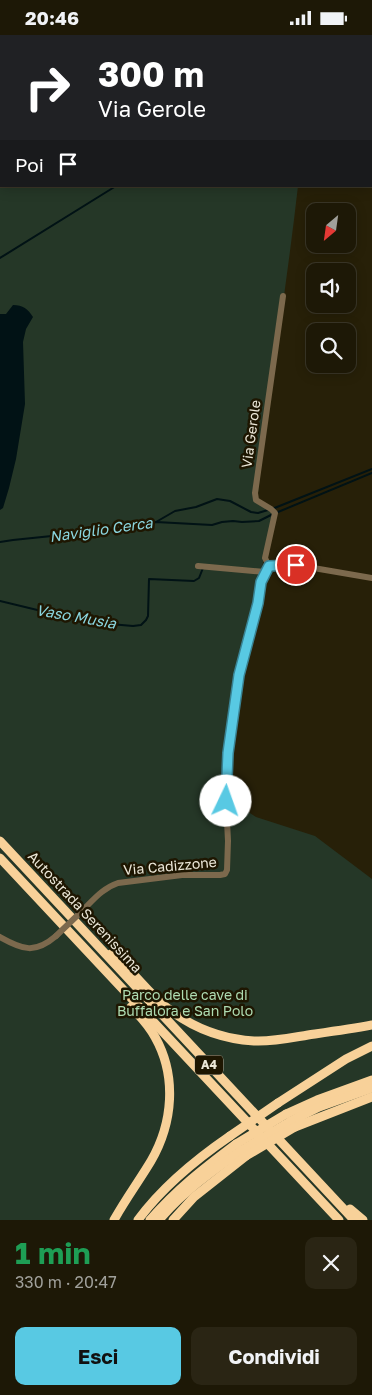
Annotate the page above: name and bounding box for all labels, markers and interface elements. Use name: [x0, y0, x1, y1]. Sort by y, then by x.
text: 20:46: [25, 6, 79, 29]
text: 300 m: [98, 53, 204, 95]
icon: right: [15, 55, 80, 120]
text: Via Gerole: [98, 95, 206, 122]
icon: arrive: [54, 150, 82, 178]
text: Poi: [15, 153, 44, 176]
north arrow: [306, 203, 356, 253]
map controls: [306, 203, 356, 373]
button: sound: [306, 263, 356, 313]
button: search: [306, 323, 356, 373]
street label: Via Gerole: [237, 399, 264, 469]
water label: Naviglio Cerca: [48, 513, 154, 546]
pin: [275, 544, 317, 586]
icon: arrive: [282, 551, 310, 579]
water label: Vaso Musia: [35, 600, 118, 632]
position arrow: [199, 774, 251, 826]
street label: Autostrada Serenissima: [25, 847, 146, 976]
street label: Via Cadizzone: [122, 853, 217, 878]
park label: Parco delle cave di Buffalora e San Polo: [117, 986, 253, 1019]
road number: A4: [195, 1055, 223, 1075]
text: 1 min: [15, 1235, 91, 1271]
button: close: [305, 1237, 357, 1289]
text: 330 m · 20:47: [15, 1272, 117, 1292]
button: Esci: [15, 1327, 181, 1385]
button: Condividi: [191, 1327, 357, 1385]

